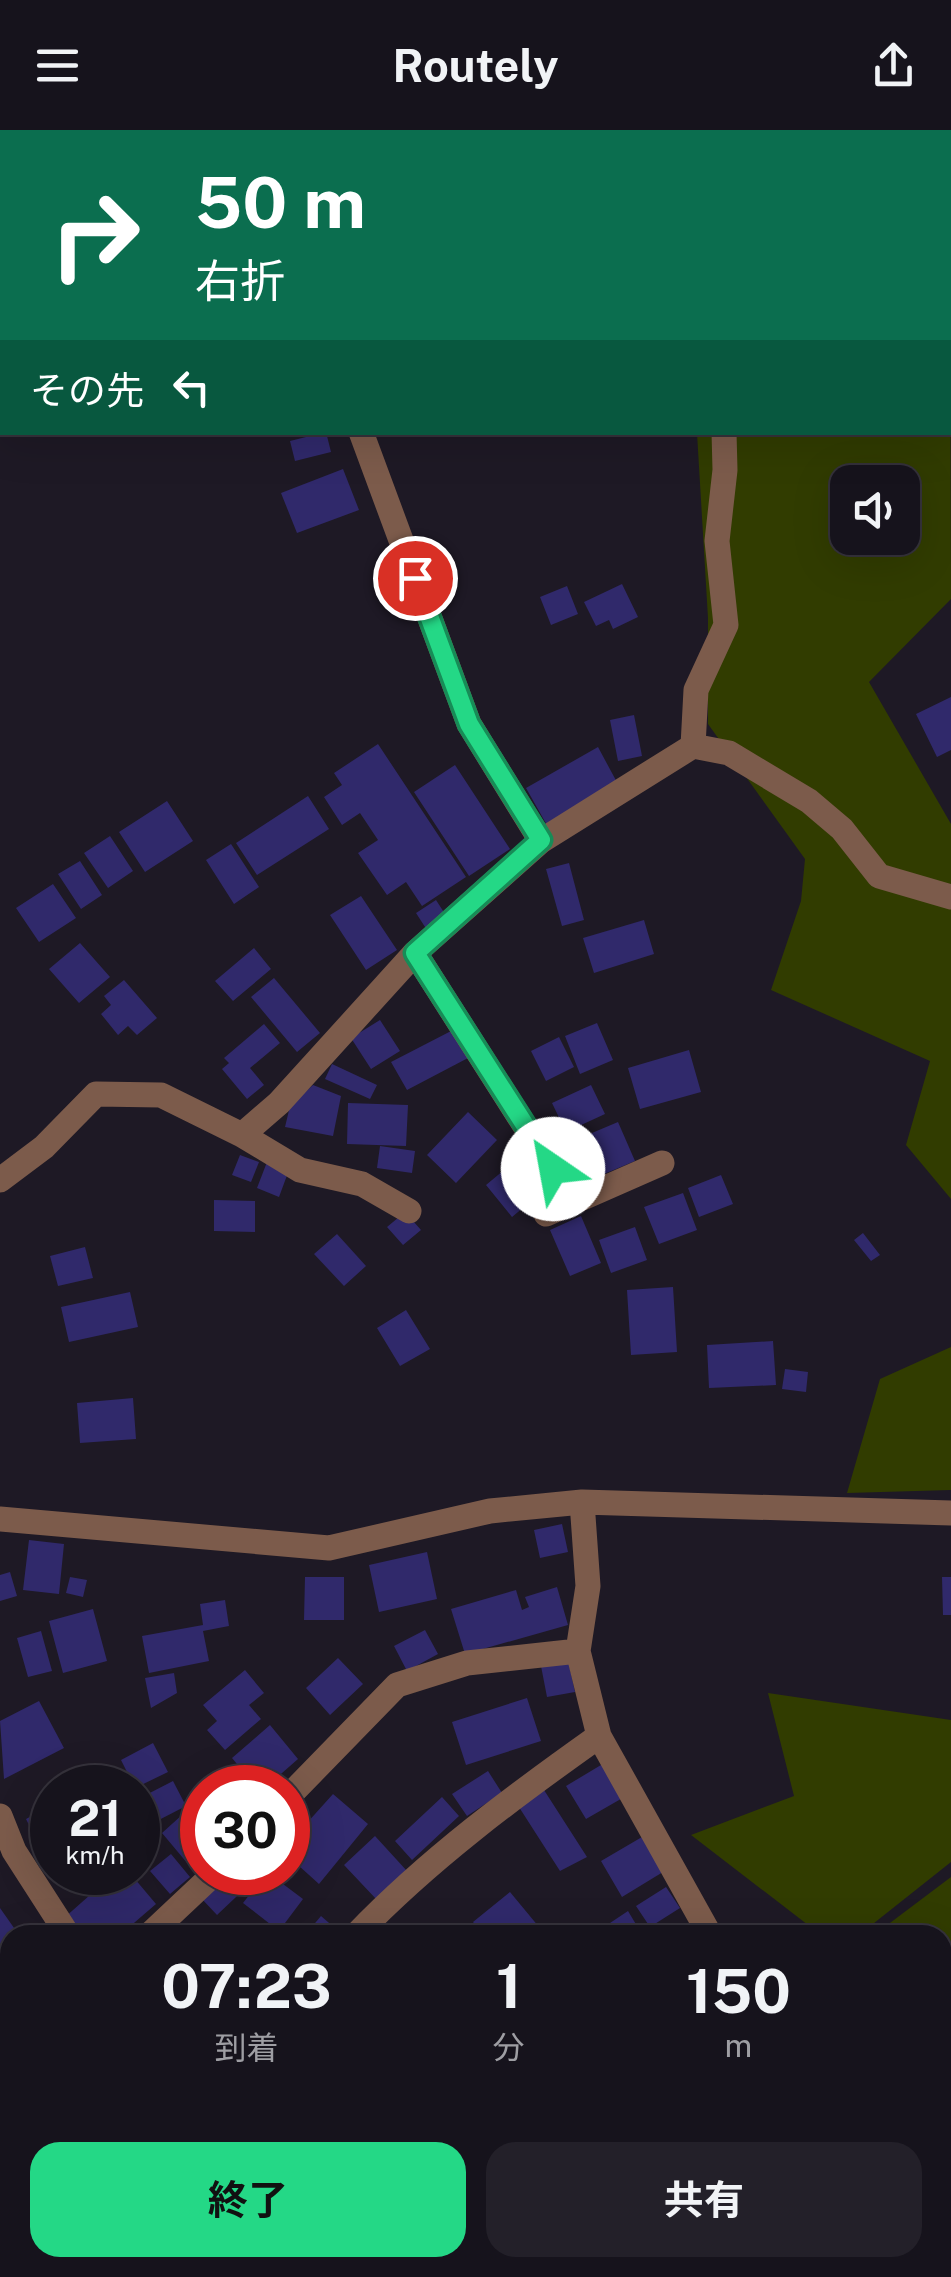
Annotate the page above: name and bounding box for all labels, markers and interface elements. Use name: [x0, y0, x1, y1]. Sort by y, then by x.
icon: menu: [30, 38, 85, 93]
icon: share: [866, 38, 921, 93]
text: Routely: [393, 39, 558, 92]
text: 50 m: [195, 161, 366, 244]
icon: right: [30, 170, 160, 300]
text: 右折: [195, 254, 285, 307]
icon: left: [164, 360, 219, 415]
text: その先: [30, 368, 144, 413]
map controls: [830, 465, 920, 555]
button: sound: [830, 465, 920, 555]
pin: [373, 536, 458, 621]
icon: arrive: [388, 551, 443, 606]
position arrow: [501, 1117, 605, 1221]
speed limit sign: 30: [180, 1765, 310, 1895]
text: 21: [68, 1788, 122, 1847]
text: km/h: [66, 1840, 124, 1870]
text: 07:23: [161, 1951, 332, 2022]
text: 1: [496, 1951, 522, 2022]
text: 150: [686, 1956, 791, 2027]
text: m: [725, 2027, 752, 2064]
text: 到着: [214, 2029, 278, 2066]
text: 分: [493, 2029, 525, 2066]
button: 終了: [30, 2142, 466, 2257]
button: 共有: [486, 2142, 922, 2257]

